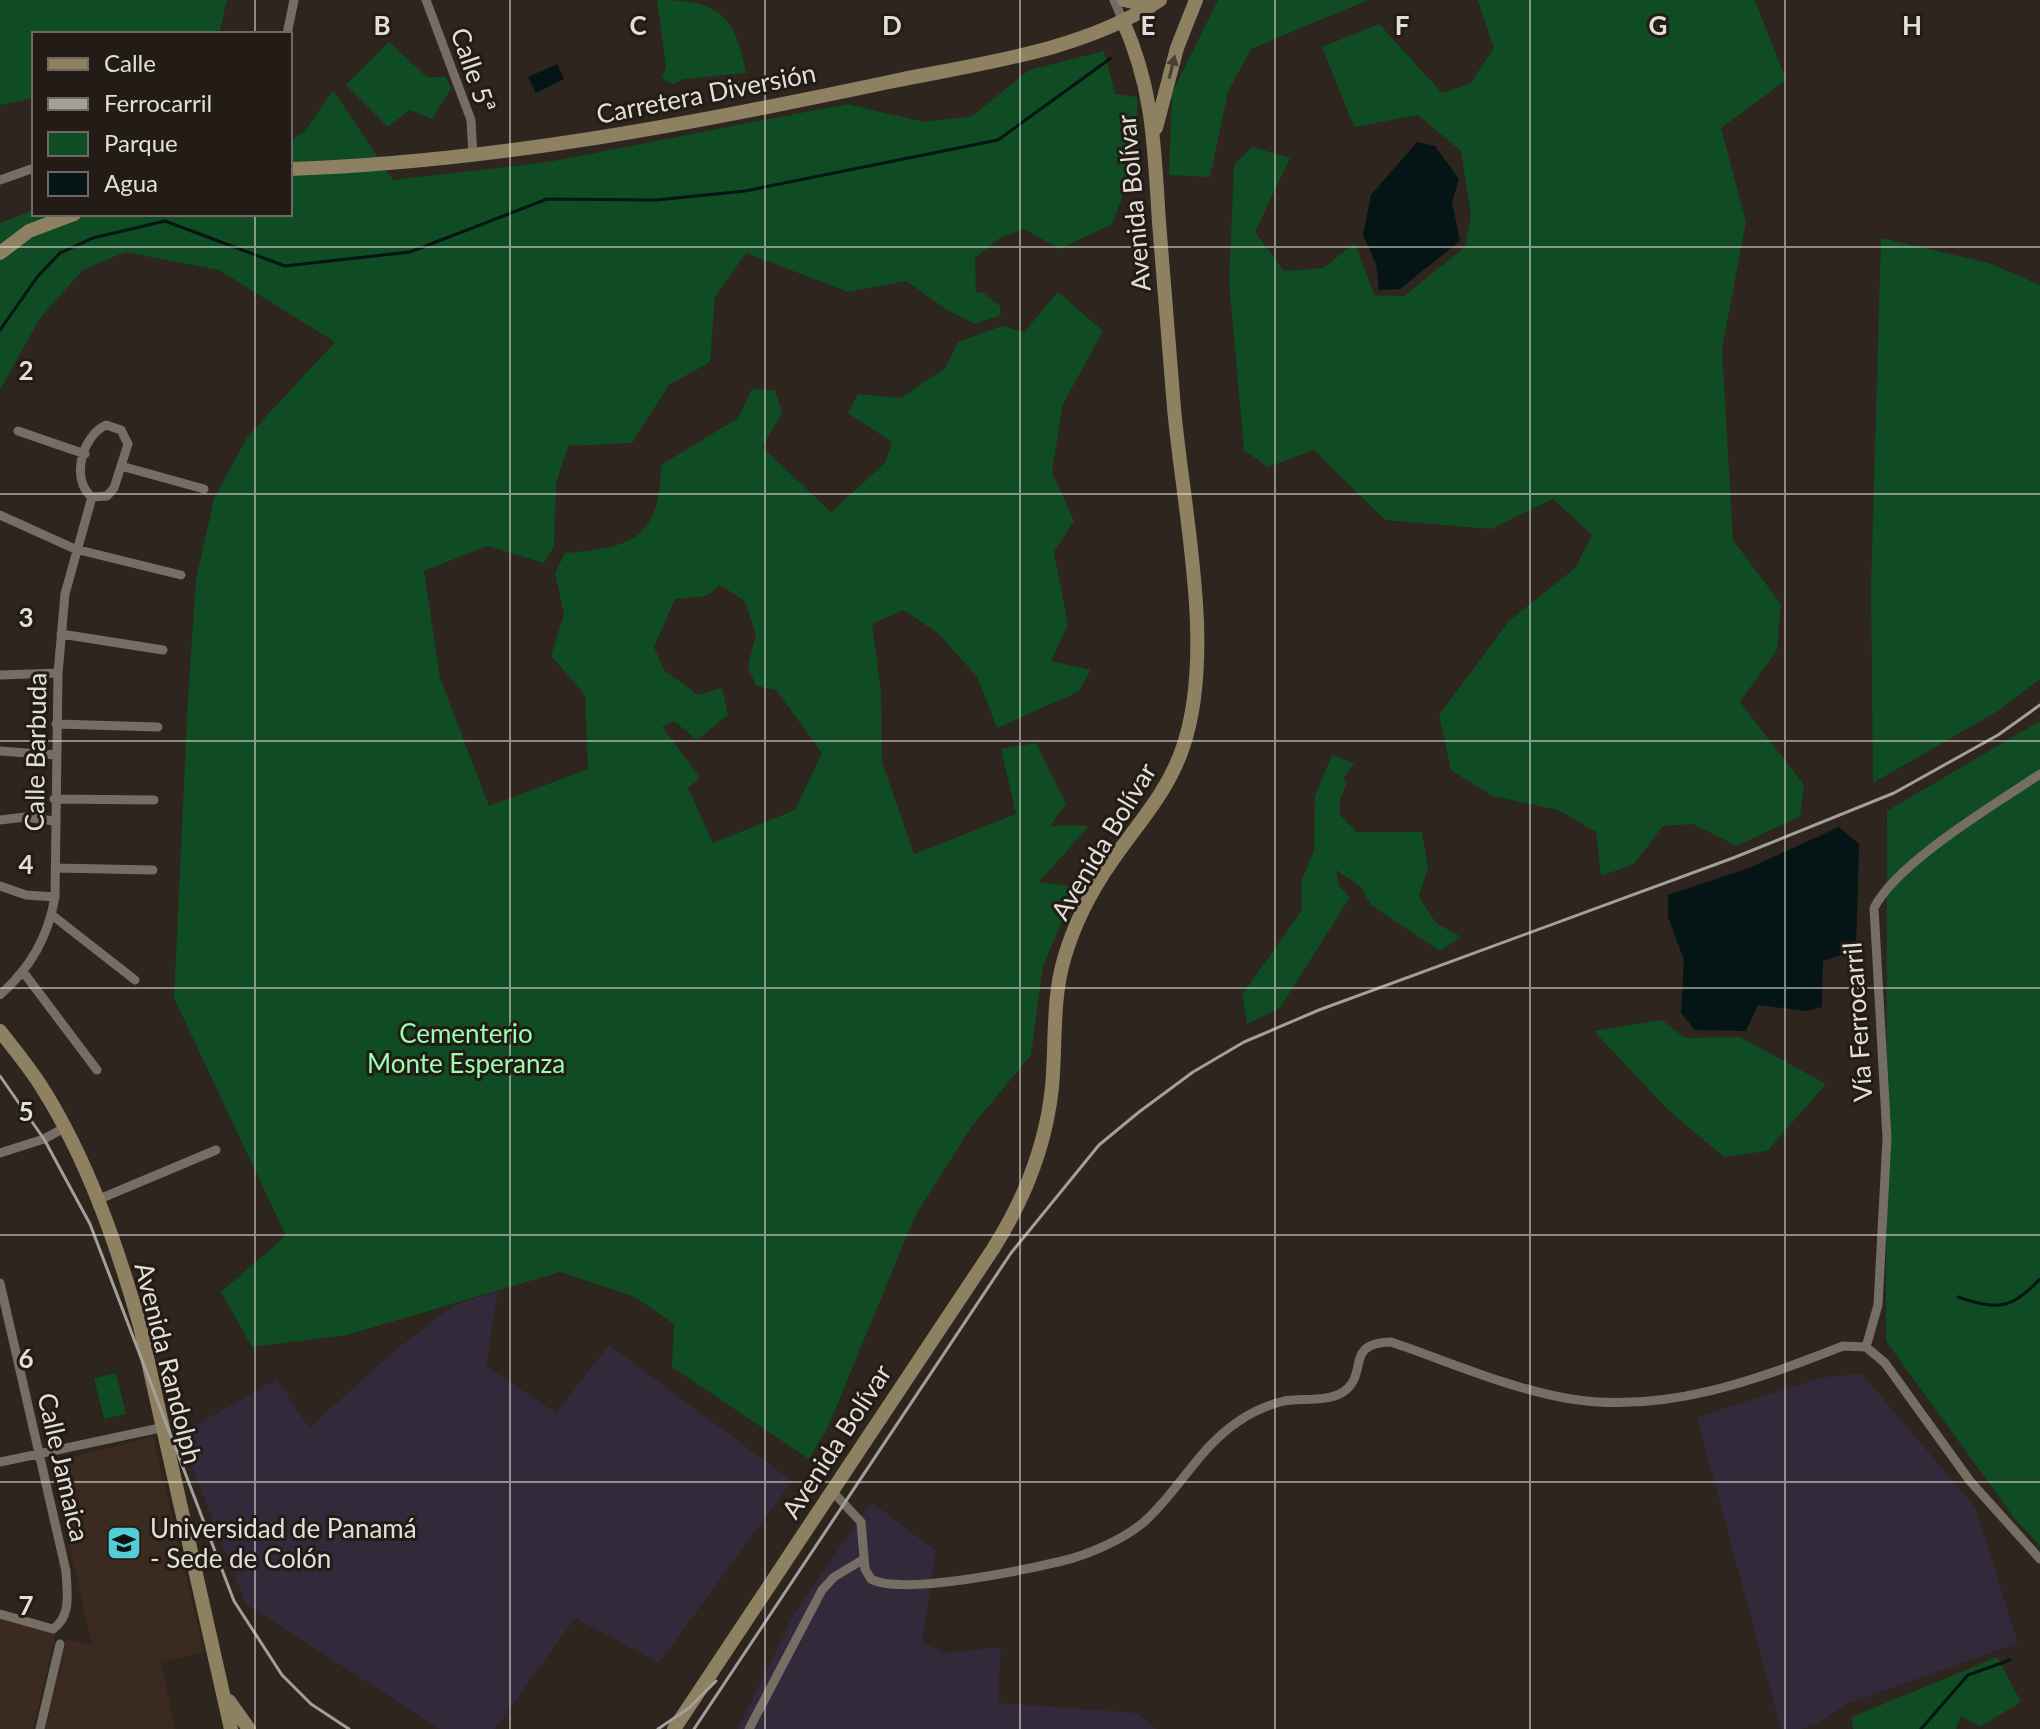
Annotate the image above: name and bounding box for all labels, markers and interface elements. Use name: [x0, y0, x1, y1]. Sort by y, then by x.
text: B: [373, 9, 391, 41]
text: C: [629, 9, 647, 41]
text: D: [882, 9, 902, 41]
text: E: [1141, 9, 1155, 41]
text: F: [1395, 9, 1409, 41]
text: G: [1649, 9, 1667, 41]
text: H: [1902, 9, 1922, 41]
street label: Calle 5ª: [445, 23, 503, 117]
legend: [32, 32, 292, 216]
text: Calle: [104, 48, 156, 77]
one-way arrow: [1166, 54, 1179, 79]
street label: Carretera Diversión: [594, 56, 818, 130]
text: Ferrocarril: [104, 88, 212, 117]
street label: Avenida Bolívar: [1109, 113, 1157, 293]
text: Parque: [104, 128, 178, 157]
text: Agua: [104, 168, 158, 197]
text: 2: [18, 354, 34, 386]
text: 3: [18, 601, 34, 633]
street label: Calle Barbuda: [18, 672, 52, 832]
street label: Avenida Bolívar: [1044, 756, 1163, 925]
text: 4: [18, 848, 34, 880]
street label: Vía Ferrocarril: [1835, 941, 1879, 1103]
park label: Cementerio Monte Esperanza: [367, 1017, 565, 1079]
text: 5: [18, 1095, 34, 1127]
street label: Avenida Randolph: [129, 1259, 209, 1467]
text: 6: [18, 1342, 34, 1374]
street label: Avenida Bolívar: [774, 1357, 898, 1524]
street label: Calle Jamaica: [31, 1390, 97, 1544]
place label: Universidad de Panamá - Sede de Colón: [150, 1512, 417, 1574]
school or university icon: Universidad de Panamá - Sede de Colón: [105, 1524, 143, 1562]
text: 7: [18, 1589, 34, 1621]

